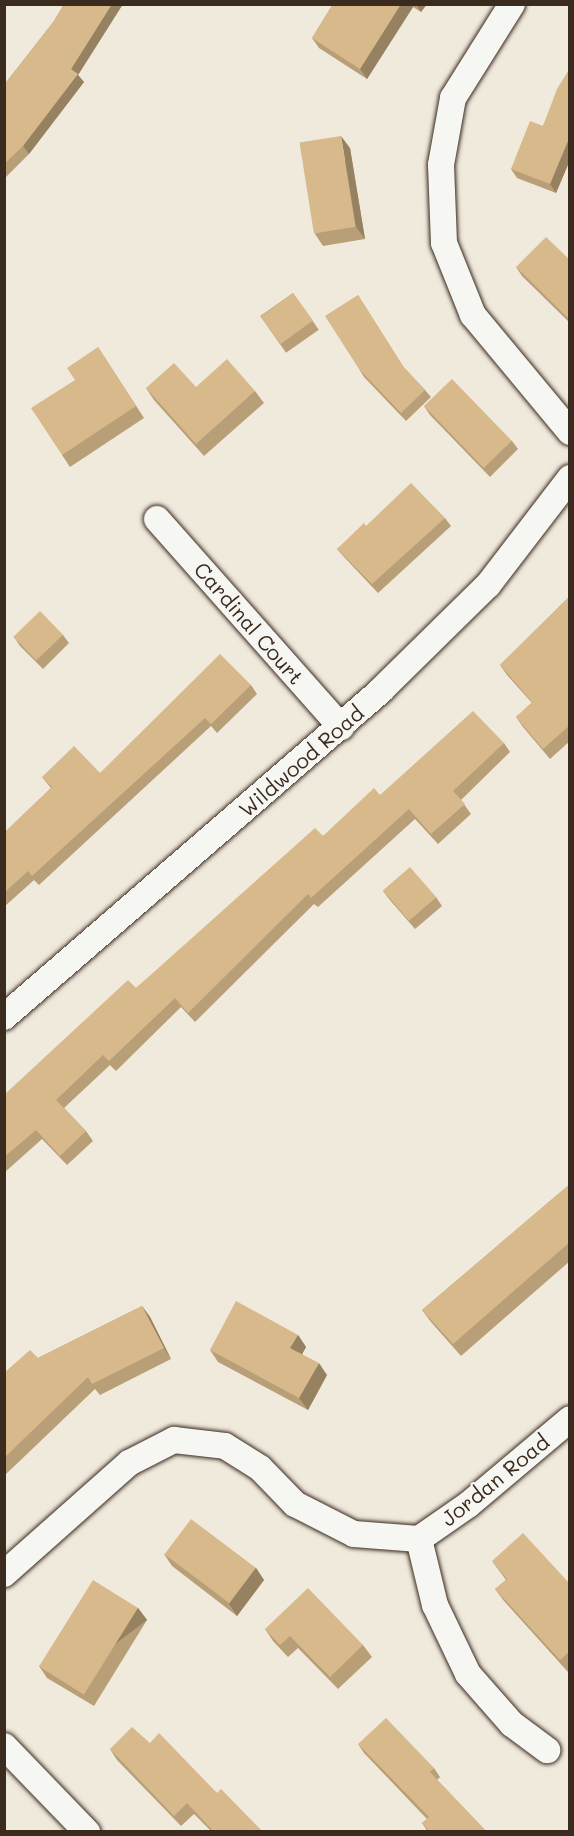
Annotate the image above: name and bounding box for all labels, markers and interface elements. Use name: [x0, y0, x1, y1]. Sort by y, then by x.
street label: Cardinal Court: [189, 557, 309, 689]
street label: Wildwood Road: [233, 700, 369, 822]
street label: Jordan Road: [436, 1429, 554, 1531]

